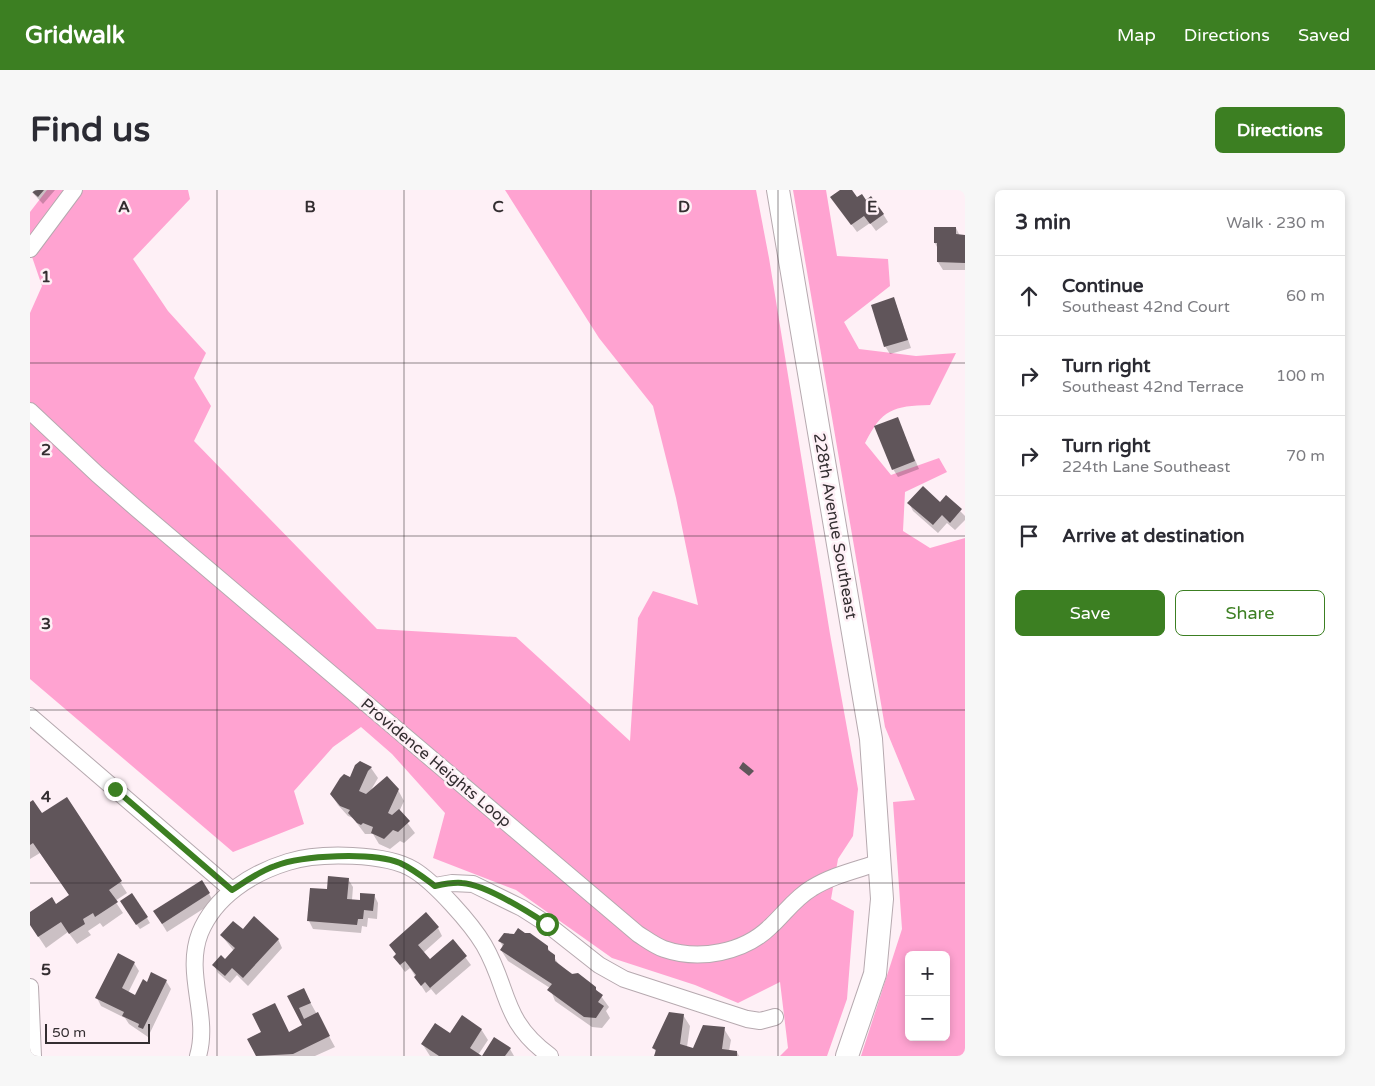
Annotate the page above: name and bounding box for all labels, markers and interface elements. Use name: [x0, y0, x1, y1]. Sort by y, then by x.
text: Gridwalk: [25, 21, 125, 50]
text: Map: [1117, 24, 1156, 46]
text: Directions: [1184, 24, 1270, 46]
text: Saved: [1298, 24, 1350, 46]
button: Directions: [1215, 107, 1345, 153]
text: Find us: [30, 109, 150, 151]
text: A: [118, 197, 130, 217]
text: B: [304, 197, 316, 217]
text: C: [492, 197, 504, 217]
text: D: [678, 197, 690, 217]
text: E: [867, 197, 877, 217]
text: 3 min: [1015, 210, 1071, 235]
text: Walk · 230 m: [1226, 213, 1325, 233]
text: 1: [41, 267, 51, 287]
text: Continue: [1062, 275, 1144, 297]
icon: ahead: [1015, 282, 1043, 310]
text: 60 m: [1286, 286, 1325, 306]
text: Southeast 42nd Court: [1062, 297, 1230, 317]
text: Turn right: [1062, 355, 1150, 377]
icon: right: [1015, 362, 1043, 390]
text: 100 m: [1276, 366, 1325, 386]
text: Southeast 42nd Terrace: [1062, 377, 1244, 397]
street label: 228th Avenue Southeast: [809, 431, 861, 621]
text: Turn right: [1062, 435, 1150, 457]
text: 2: [41, 440, 51, 460]
icon: right: [1015, 442, 1043, 470]
text: 70 m: [1286, 446, 1325, 466]
text: 224th Lane Southeast: [1062, 457, 1230, 477]
icon: arrive: [1015, 522, 1043, 550]
text: Arrive at destination: [1062, 525, 1245, 547]
button: Save: [1015, 590, 1165, 636]
button: Share: [1175, 590, 1325, 636]
text: 3: [41, 614, 51, 634]
street label: Providence Heights Loop: [357, 694, 515, 832]
route end: [104, 778, 127, 801]
text: 4: [41, 787, 51, 807]
route start: [536, 913, 559, 936]
map controls: [905, 951, 950, 1041]
button: +: [905, 951, 950, 996]
text: 5: [41, 960, 51, 980]
button: −: [905, 996, 950, 1041]
scale bar: [45, 1021, 150, 1044]
text: 50 m: [52, 1024, 86, 1041]

